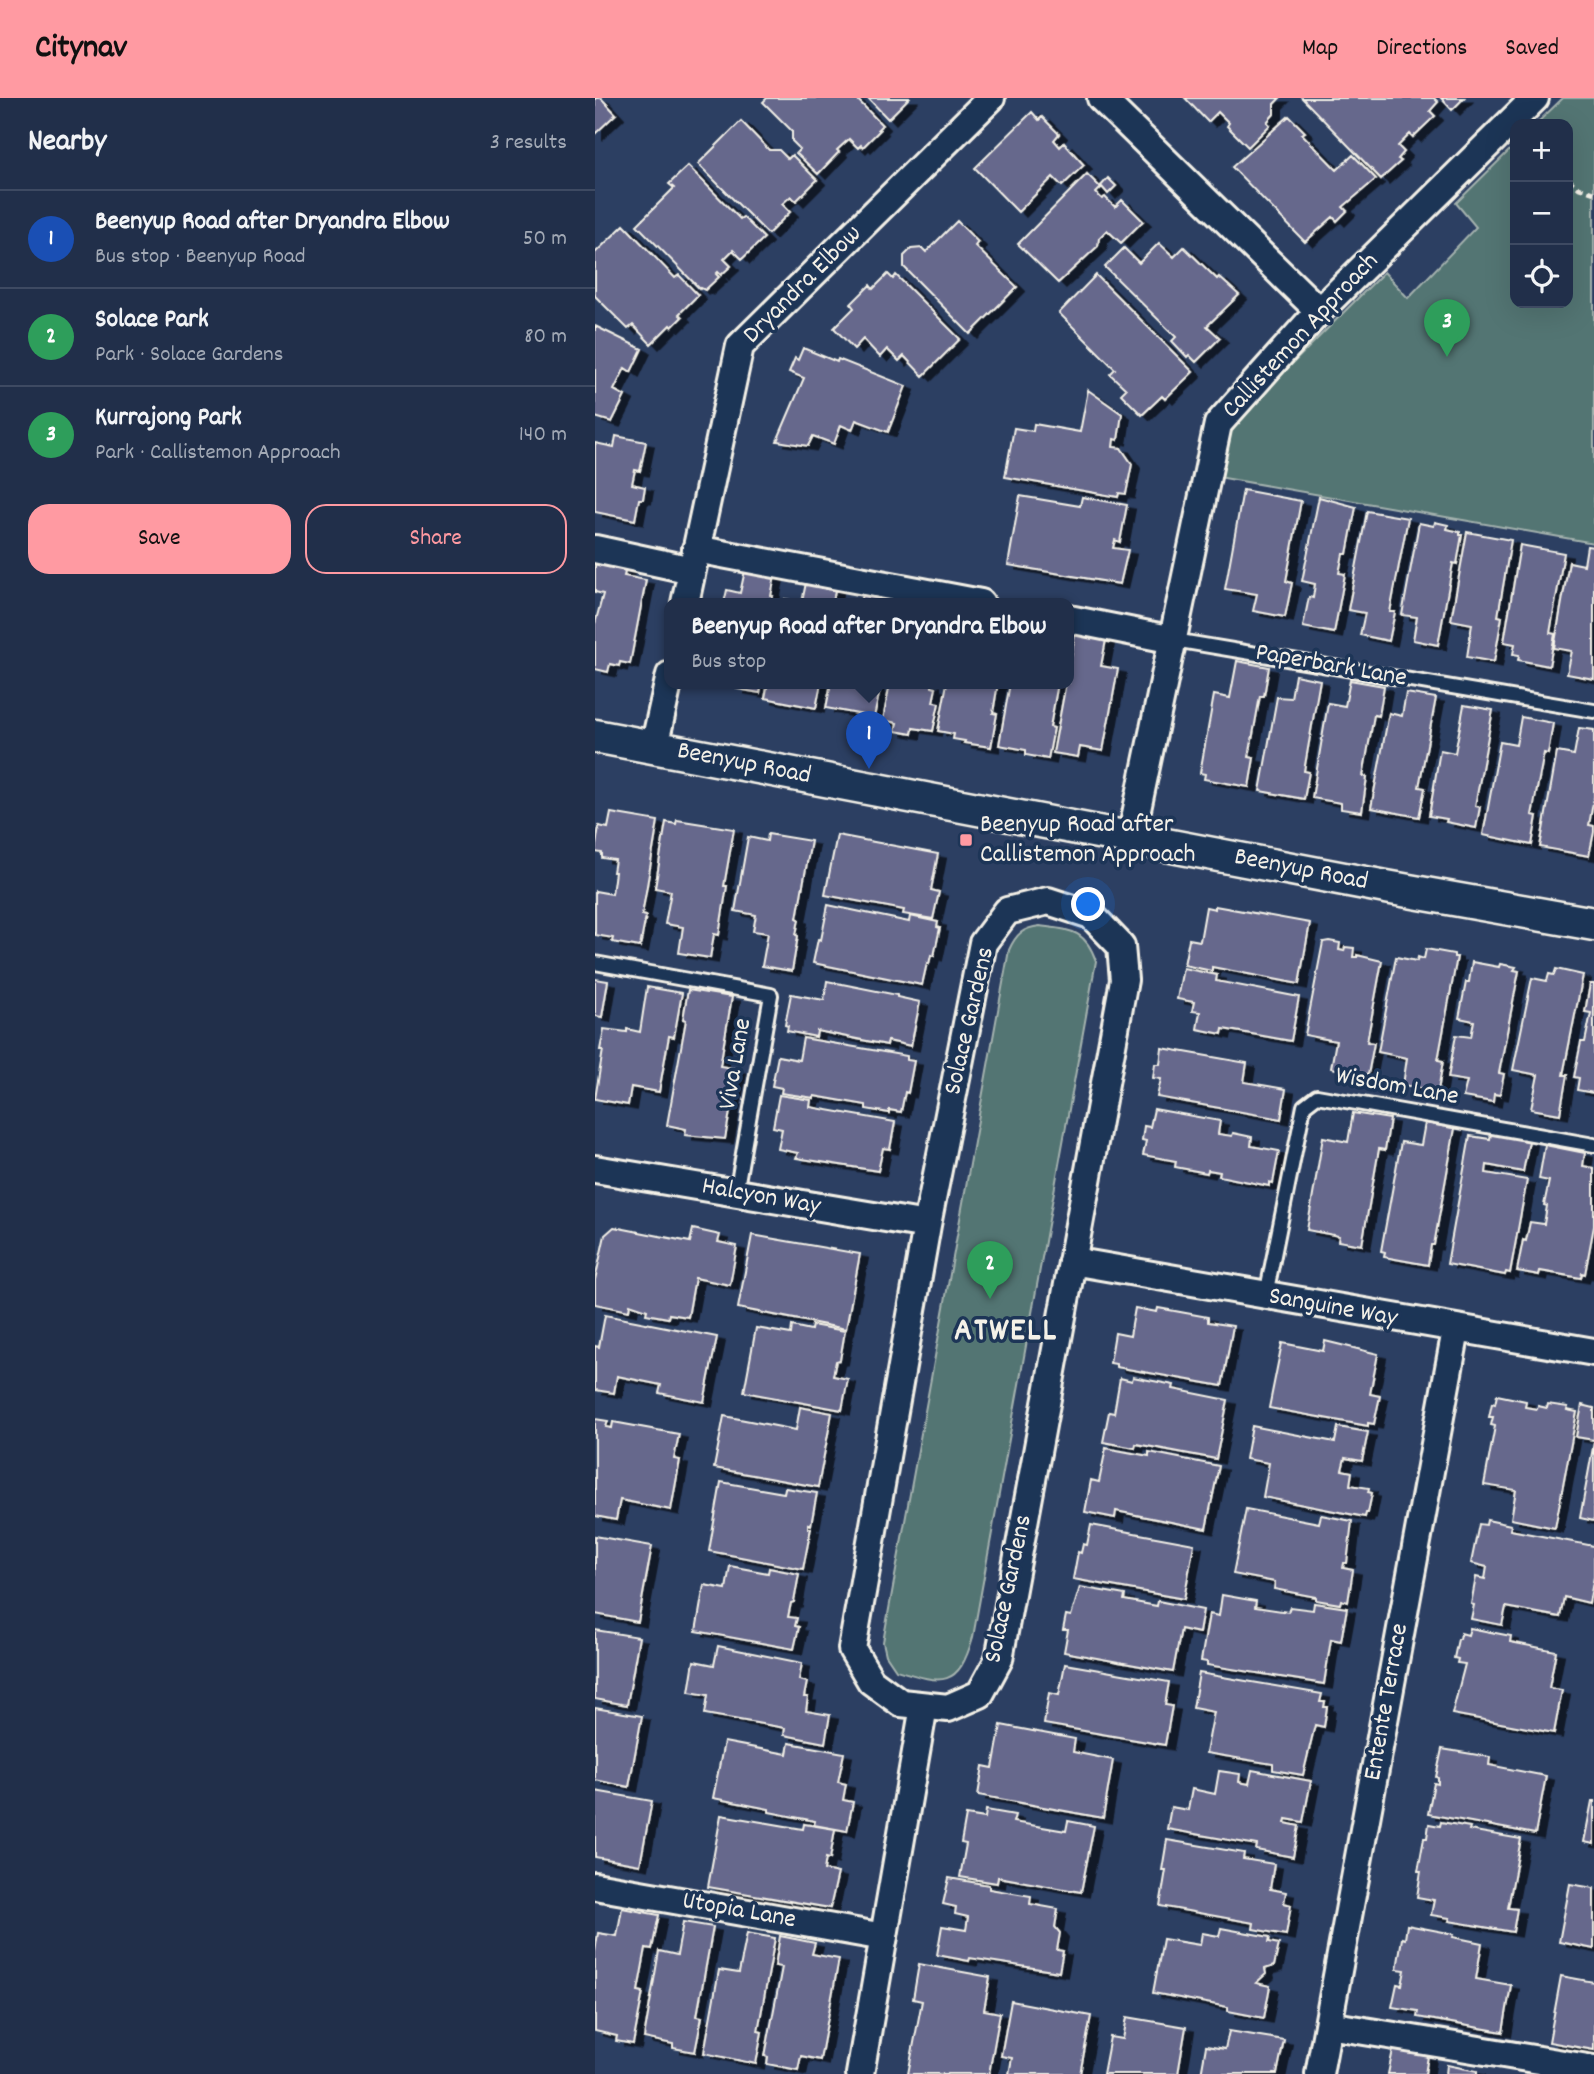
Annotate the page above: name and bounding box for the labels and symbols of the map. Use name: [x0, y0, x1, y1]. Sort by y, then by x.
street label: Dryandra Elbow: [735, 217, 871, 353]
street label: Callistemon Approach: [1214, 245, 1388, 427]
pin: 3: [1424, 299, 1470, 357]
street label: Paperbark Lane: [1252, 634, 1410, 698]
pin: 1: [846, 711, 892, 769]
street label: Beenyup Road: [674, 733, 814, 795]
place label: Beenyup Road after Callistemon Approach: [980, 807, 1196, 874]
marker: Beenyup Road after Callistemon Approach: [958, 832, 974, 848]
street label: Beenyup Road: [1231, 839, 1371, 901]
your location: [1071, 887, 1105, 921]
street label: Solace Gardens: [935, 943, 1005, 1099]
street label: Viva Lane: [710, 1015, 762, 1113]
street label: Wisdom Lane: [1332, 1058, 1462, 1116]
street label: Halcyon Way: [699, 1168, 824, 1226]
pin: 2: [967, 1241, 1013, 1299]
street label: Sanguine Way: [1266, 1278, 1401, 1338]
district label: ATWELL: [954, 1309, 1058, 1356]
street label: Solace Gardens: [975, 1511, 1043, 1667]
street label: Entente Terrace: [1355, 1620, 1419, 1784]
street label: Utopia Lane: [679, 1883, 799, 1939]

